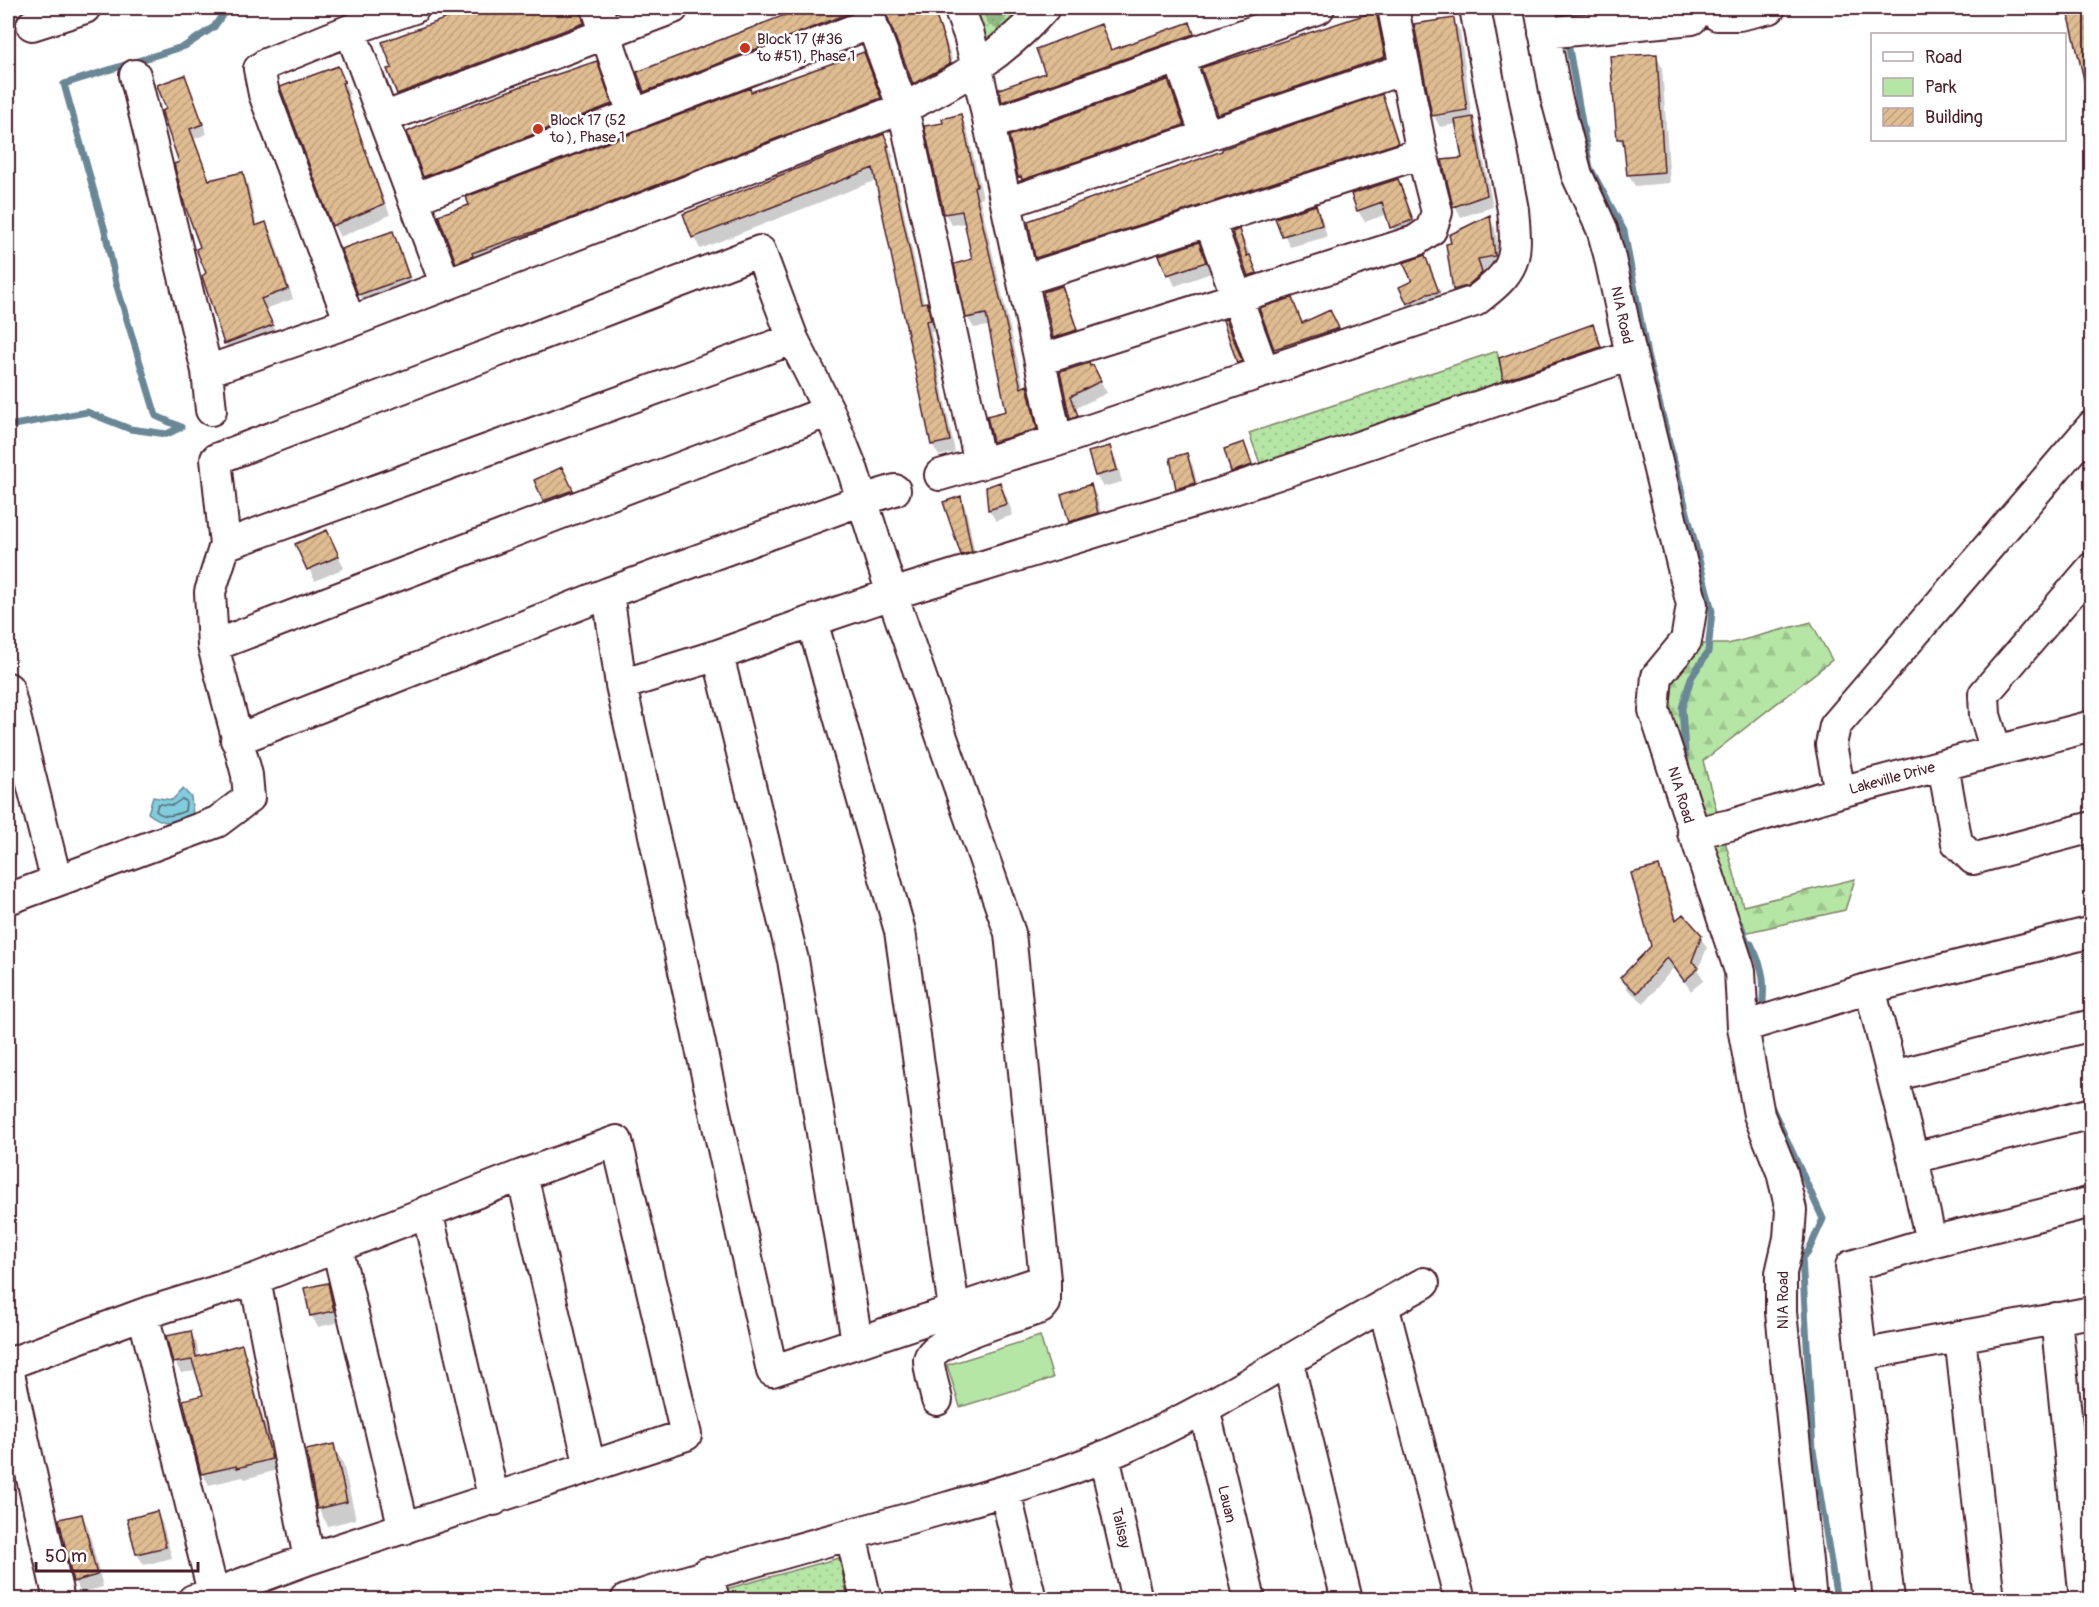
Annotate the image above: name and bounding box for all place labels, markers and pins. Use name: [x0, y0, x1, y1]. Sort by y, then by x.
place label: Block 17 (#36 to #51), Phase 1: [756, 30, 855, 66]
marker: Block 17 (#36 to #51), Phase 1: [738, 41, 752, 55]
place label: Block 17 (52 to ), Phase 1: [549, 111, 626, 147]
marker: Block 17 (52 to ), Phase 1: [531, 122, 545, 136]

